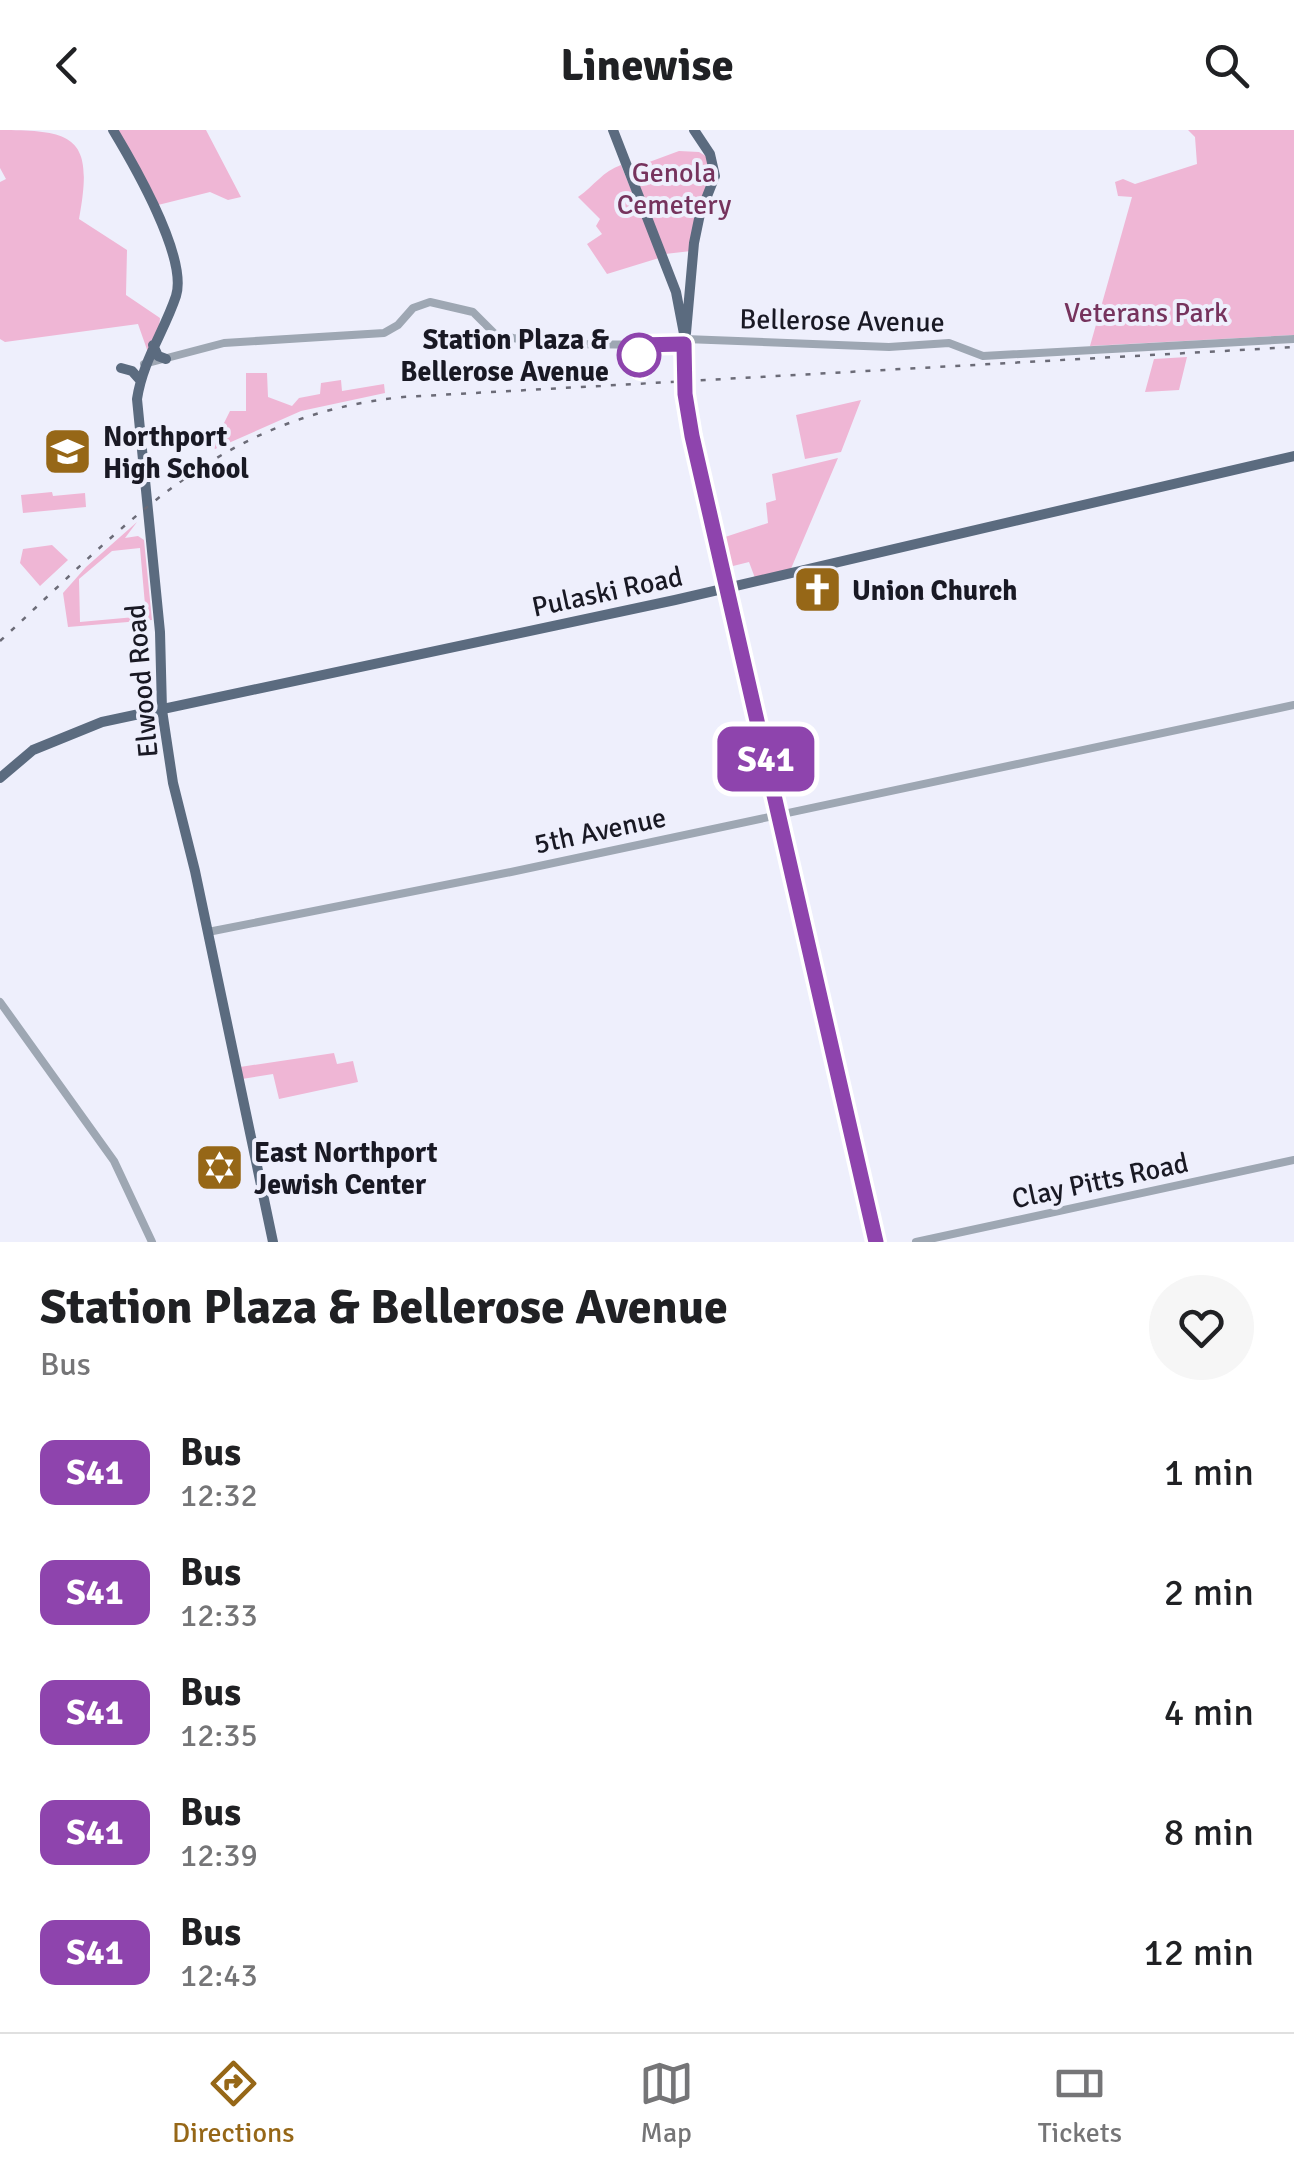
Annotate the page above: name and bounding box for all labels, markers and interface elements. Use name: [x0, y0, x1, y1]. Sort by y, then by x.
icon: back: [40, 38, 95, 93]
text: Linewise: [560, 38, 734, 93]
icon: search: [1199, 38, 1254, 93]
park label: Genola Cemetery: [617, 156, 731, 222]
park label: Veterans Park: [1064, 296, 1228, 330]
street label: Bellerose Avenue: [739, 302, 945, 340]
place label: Station Plaza & Bellerose Avenue: [400, 323, 610, 389]
marker: Station Plaza & Bellerose Avenue: [618, 334, 660, 376]
place label: Northport High School: [103, 420, 249, 486]
school or university icon: Northport High School: [42, 426, 94, 478]
street label: Pulaski Road: [529, 559, 686, 625]
church icon: Union Church: [791, 564, 843, 616]
place label: Union Church: [852, 574, 1017, 608]
street label: Elwood Road: [118, 603, 166, 759]
line badge: S41: [708, 726, 824, 792]
text: S41: [737, 738, 795, 781]
street label: 5th Avenue: [531, 800, 669, 862]
place label: East Northport Jewish Center: [254, 1136, 438, 1202]
synagogue icon: East Northport Jewish Center: [193, 1142, 245, 1194]
street label: Clay Pitts Road: [1009, 1146, 1192, 1216]
button: heart: [1149, 1275, 1254, 1380]
text: Station Plaza & Bellerose Avenue: [40, 1278, 728, 1337]
text: Bus: [40, 1345, 91, 1384]
text: Bus: [180, 1429, 241, 1476]
text: 1 min: [1164, 1449, 1254, 1496]
text: S41: [66, 1451, 124, 1494]
text: 12:32: [180, 1476, 258, 1515]
text: Bus: [180, 1549, 241, 1596]
text: 2 min: [1164, 1569, 1254, 1616]
text: S41: [66, 1571, 124, 1614]
text: 12:33: [180, 1596, 258, 1635]
text: Bus: [180, 1669, 241, 1716]
text: 4 min: [1164, 1689, 1254, 1736]
text: S41: [66, 1691, 124, 1734]
text: 12:35: [180, 1716, 258, 1755]
text: Bus: [180, 1789, 241, 1836]
text: 8 min: [1164, 1809, 1254, 1856]
text: S41: [66, 1811, 124, 1854]
text: 12:39: [180, 1836, 258, 1875]
text: Bus: [180, 1909, 241, 1956]
text: 12 min: [1143, 1929, 1254, 1976]
text: S41: [66, 1931, 124, 1974]
text: 12:43: [180, 1956, 258, 1995]
tab: Directions: [172, 2056, 294, 2150]
tab: Map: [639, 2056, 694, 2150]
tab: Tickets: [1038, 2056, 1122, 2150]

